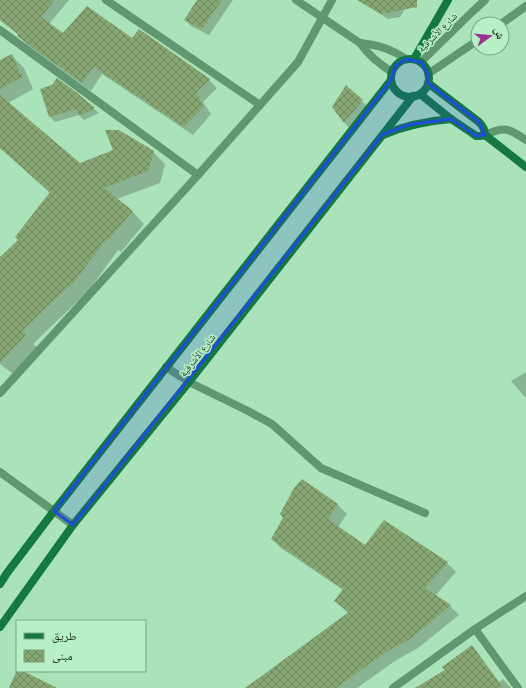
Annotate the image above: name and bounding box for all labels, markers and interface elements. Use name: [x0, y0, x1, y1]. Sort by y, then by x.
street label: شارع الأشرفية: [415, 9, 460, 55]
north arrow: [470, 16, 510, 56]
text: ش: [490, 26, 508, 41]
street label: شارع الأشرفية: [176, 331, 219, 380]
legend: [16, 620, 146, 672]
text: طريق: [52, 628, 77, 643]
text: مبنى: [52, 648, 73, 663]

